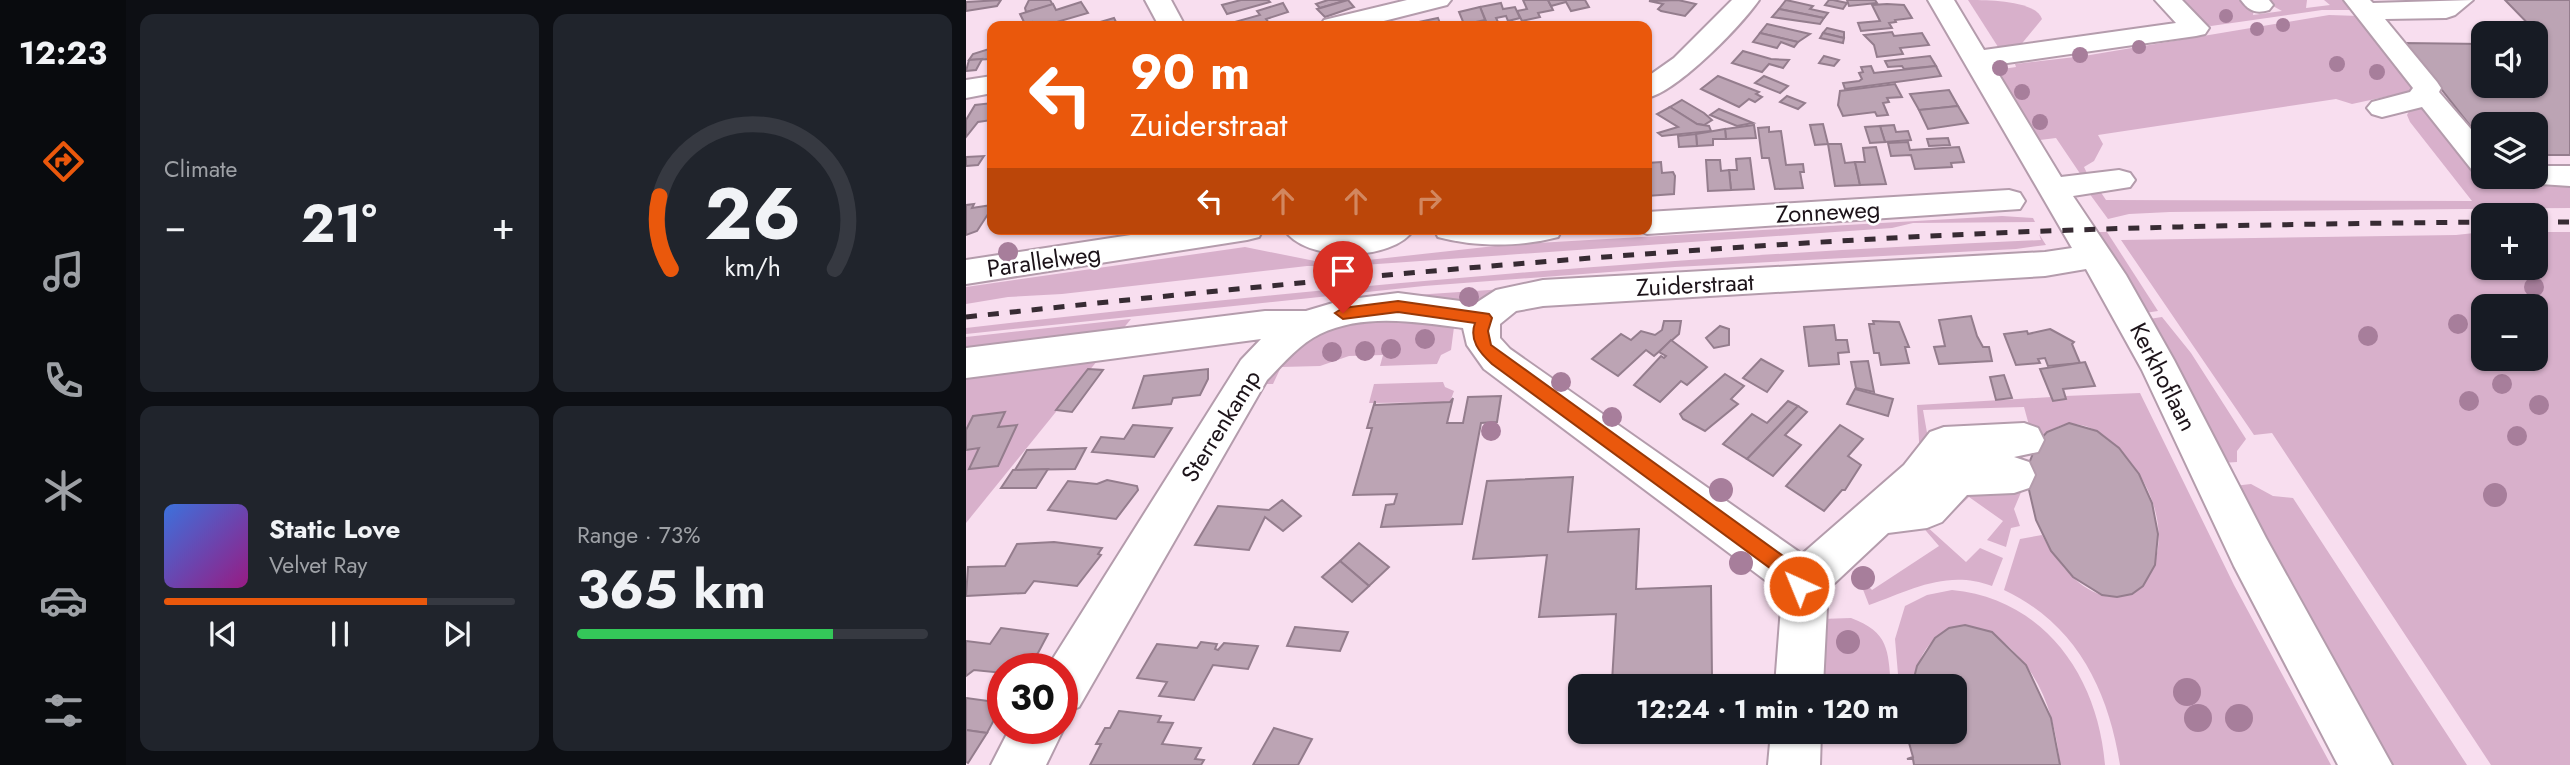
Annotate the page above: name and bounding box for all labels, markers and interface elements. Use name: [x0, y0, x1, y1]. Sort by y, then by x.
map controls: [2471, 21, 2548, 371]
button: sound: [2471, 21, 2548, 98]
text: 12:23: [19, 30, 107, 76]
text: 90 m: [1130, 37, 1250, 107]
icon: left: [1015, 49, 1106, 140]
text: Zuiderstraat: [1130, 102, 1287, 148]
button: layers: [2471, 112, 2548, 189]
icon: directions: [39, 137, 88, 186]
text: Climate: [164, 152, 237, 186]
text: 26: [704, 161, 801, 266]
icon: left: [1191, 182, 1229, 220]
icon: ahead: [1264, 182, 1302, 220]
icon: ahead: [1337, 182, 1375, 220]
icon: right: [1410, 182, 1448, 220]
text: 21°: [301, 186, 377, 262]
street label: Zonneweg: [1775, 191, 1881, 232]
text: −: [164, 198, 186, 253]
text: +: [492, 198, 515, 253]
button: +: [2471, 203, 2548, 280]
street label: Parallelweg: [985, 235, 1103, 286]
pin: [1313, 241, 1373, 313]
icon: music: [39, 247, 88, 296]
text: km/h: [724, 249, 781, 285]
icon: arrive: [1324, 252, 1362, 290]
street label: Zuiderstraat: [1635, 264, 1755, 305]
button: −: [2471, 294, 2548, 371]
street label: Kerkhoflaan: [2121, 316, 2206, 437]
icon: phone: [39, 356, 88, 405]
street label: Sterrenkamp: [1172, 363, 1269, 489]
icon: climate: [39, 466, 88, 515]
text: Static Love: [269, 510, 401, 548]
text: Range · 73%: [577, 518, 701, 552]
text: Velvet Ray: [269, 548, 367, 582]
position arrow: [1762, 549, 1836, 623]
text: 365 km: [577, 552, 766, 628]
icon: car: [39, 576, 88, 625]
icon: previous: [204, 615, 242, 653]
icon: pause: [321, 615, 359, 653]
icon: next: [438, 615, 476, 653]
speed limit sign: 30: [987, 653, 1078, 744]
icon: filters: [39, 686, 88, 735]
text: 12:24 · 1 min · 120 m: [1636, 690, 1899, 728]

